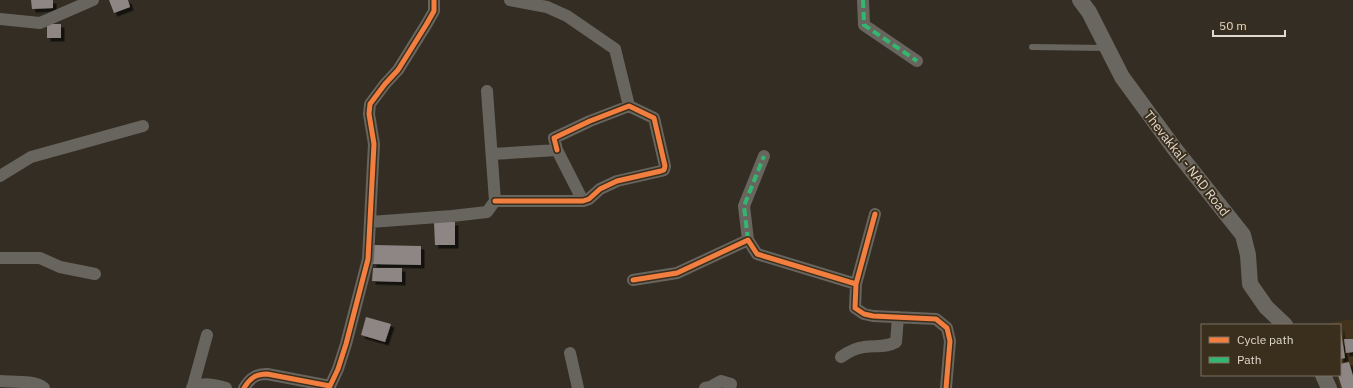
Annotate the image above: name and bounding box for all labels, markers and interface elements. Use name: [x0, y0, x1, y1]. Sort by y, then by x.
scale bar: [1213, 12, 1285, 38]
text: 50 m: [1219, 18, 1247, 33]
street label: Thevakkal - NAD Road: [1140, 107, 1233, 220]
legend: [1201, 324, 1341, 376]
text: Cycle path: [1237, 332, 1294, 347]
text: Path: [1237, 352, 1262, 367]

